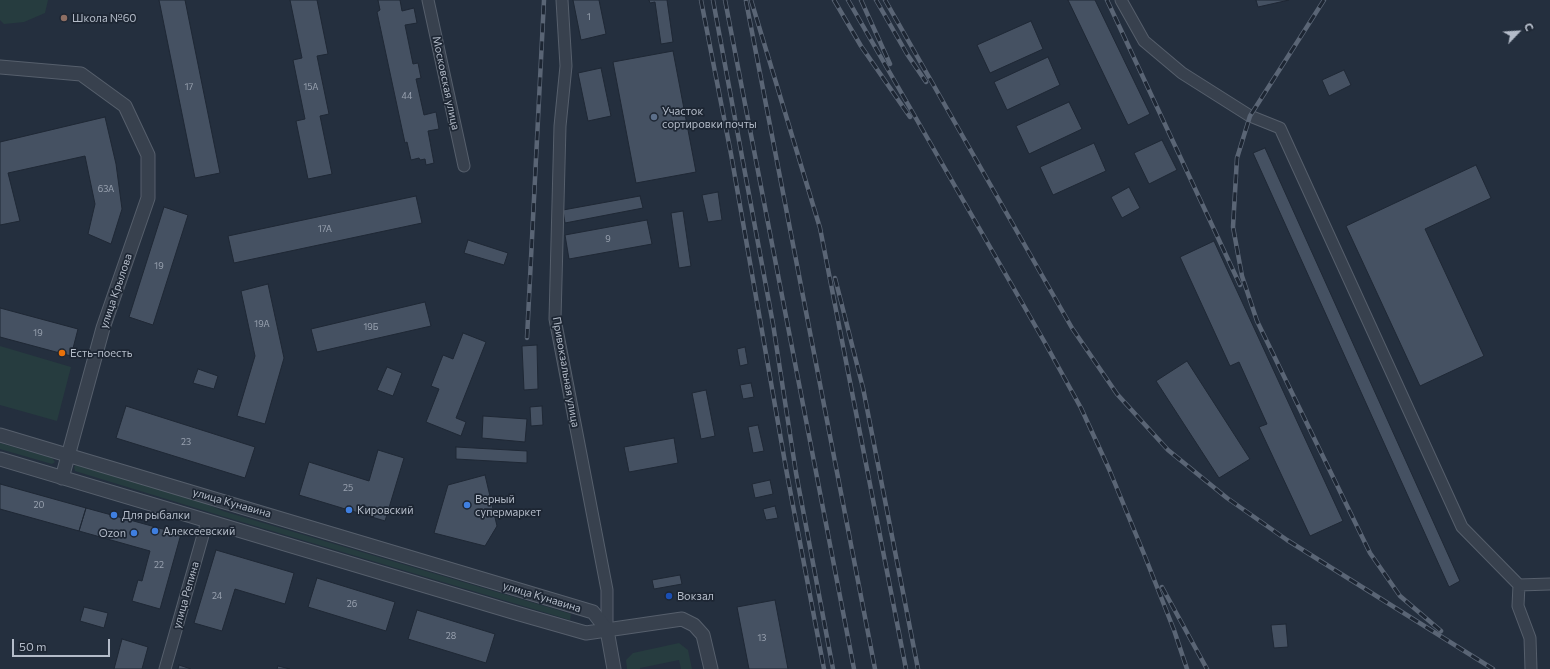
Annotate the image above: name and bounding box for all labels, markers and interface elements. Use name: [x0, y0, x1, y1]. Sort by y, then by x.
place label: Школа №60: [72, 11, 137, 25]
house number: 1: [587, 12, 591, 22]
north arrow: [1498, 12, 1538, 52]
marker: Школа №60: [59, 13, 69, 23]
text: С: [1522, 21, 1537, 33]
street label: Московская улица: [430, 35, 462, 131]
house number: 17: [185, 82, 193, 92]
house number: 15А: [303, 82, 319, 92]
house number: 44: [402, 91, 412, 101]
place label: Участок сортировки почты: [662, 104, 757, 130]
marker: Участок сортировки почты: [649, 112, 659, 122]
house number: 63А: [98, 184, 114, 194]
house number: 17А: [318, 224, 332, 234]
house number: 9: [605, 234, 611, 244]
street label: улица Крылова: [97, 252, 135, 330]
house number: 19: [154, 261, 164, 271]
street label: Привокзальная улица: [550, 316, 582, 428]
house number: 19А: [254, 319, 270, 329]
house number: 19Б: [364, 322, 378, 332]
house number: 19: [33, 328, 43, 338]
place label: Есть-поесть: [70, 346, 132, 360]
marker: Есть-поесть: [57, 348, 67, 358]
house number: 23: [181, 437, 191, 447]
house number: 25: [343, 483, 353, 493]
street label: улица Кунавина: [191, 485, 273, 521]
place label: Верный супермаркет: [475, 492, 541, 518]
house number: 20: [34, 500, 44, 510]
marker: Верный супермаркет: [462, 500, 472, 510]
place label: Кировский: [357, 503, 413, 517]
marker: Кировский: [344, 505, 354, 515]
place label: Для рыбалки: [122, 508, 190, 522]
marker: Для рыбалки: [109, 510, 119, 520]
place label: Алексеевский: [163, 524, 235, 538]
place label: Ozon: [99, 526, 126, 540]
marker: Алексеевский: [150, 526, 160, 536]
marker: Ozon: [129, 528, 139, 538]
house number: 22: [154, 560, 164, 570]
street label: улица Репина: [170, 560, 202, 630]
street label: улица Кунавина: [501, 579, 583, 615]
place label: Вокзал: [677, 589, 714, 603]
house number: 24: [212, 591, 222, 601]
marker: Вокзал: [664, 591, 674, 601]
house number: 26: [347, 599, 357, 609]
scale bar: [14, 631, 112, 657]
house number: 28: [446, 631, 456, 641]
house number: 13: [758, 633, 766, 643]
text: 50 m: [19, 639, 47, 653]

